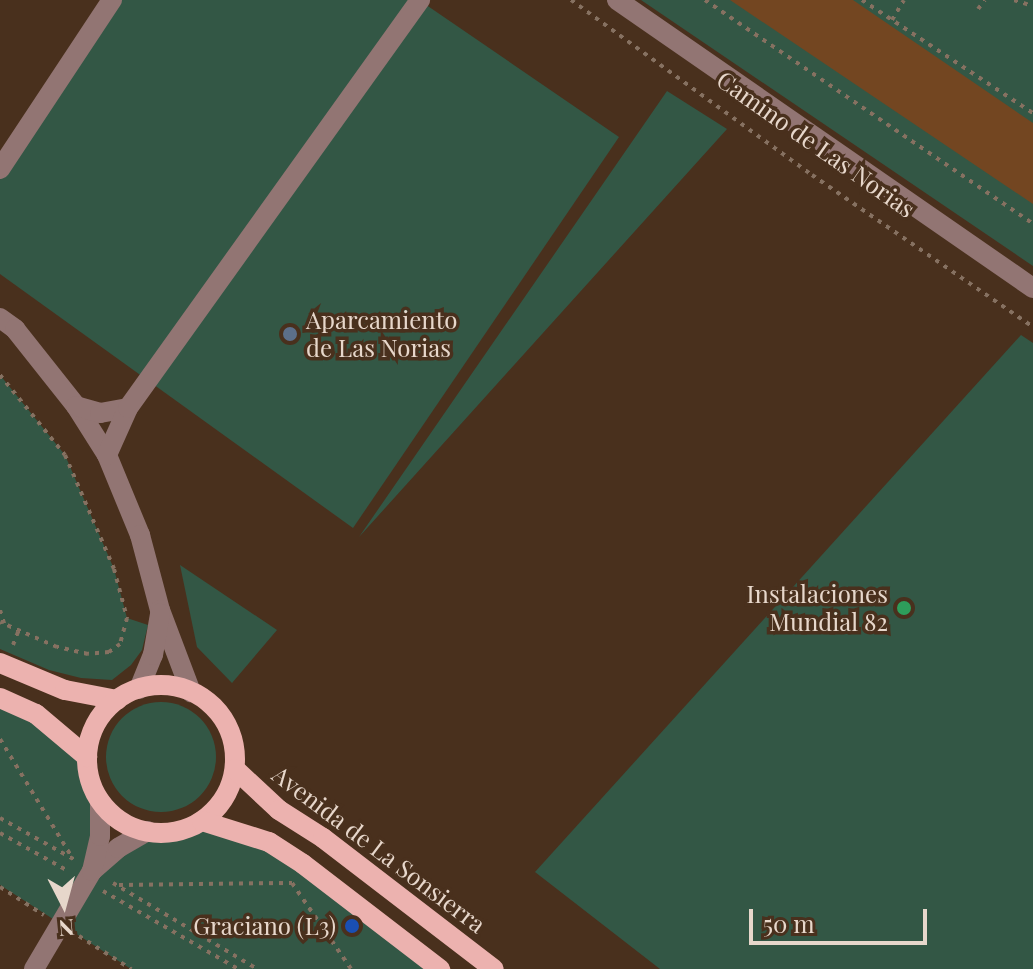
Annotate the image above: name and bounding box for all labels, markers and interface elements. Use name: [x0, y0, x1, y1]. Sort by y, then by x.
street label: Camino de Las Norias: [711, 65, 921, 223]
place label: Aparcamiento de Las Norias: [306, 306, 457, 362]
marker: Aparcamiento de Las Norias: [281, 325, 299, 343]
place label: Instalaciones Mundial 82: [746, 580, 888, 636]
marker: Instalaciones Mundial 82: [895, 599, 913, 617]
street label: Avenida de La Sonsierra: [267, 759, 491, 939]
north arrow: [24, 865, 104, 945]
scale bar: [753, 893, 931, 943]
text: 50 m: [763, 907, 815, 939]
place label: Graciano (L3): [193, 912, 336, 940]
text: N: [57, 913, 76, 945]
marker: Graciano (L3): [343, 917, 361, 935]

